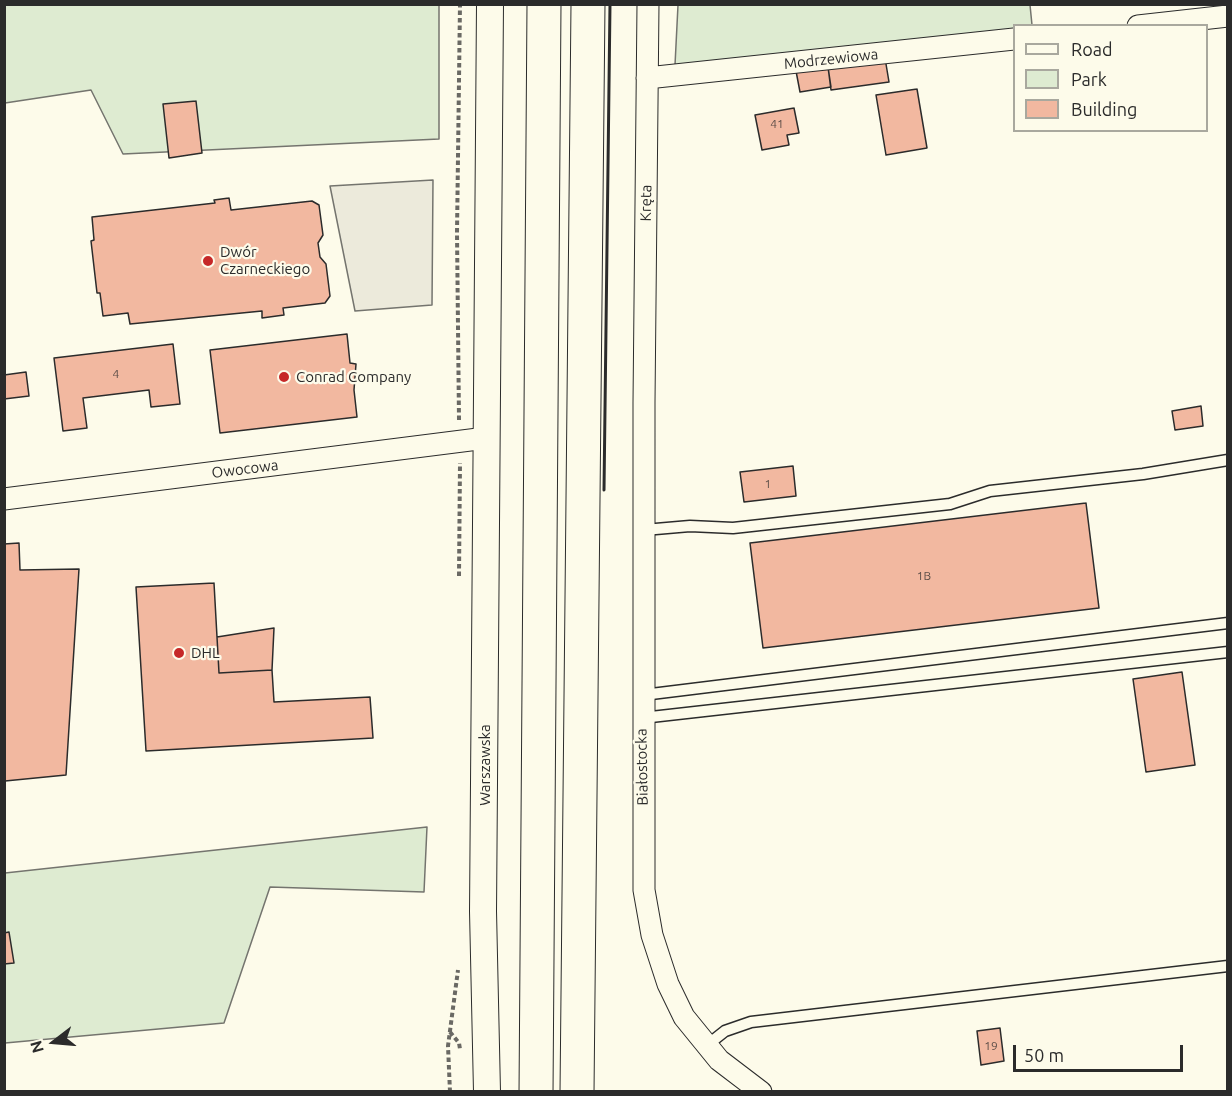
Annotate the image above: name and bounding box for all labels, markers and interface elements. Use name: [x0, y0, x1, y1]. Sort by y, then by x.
legend: [1013, 24, 1208, 132]
text: Road: [1071, 39, 1113, 59]
street label: Modrzewiowa: [783, 45, 879, 73]
text: Park: [1071, 69, 1107, 89]
text: Building: [1071, 99, 1137, 119]
house number: 41: [770, 117, 784, 131]
street label: Kręta: [637, 185, 655, 221]
place label: Dwór Czarneckiego: [220, 243, 310, 278]
marker: Dwór Czarneckiego: [201, 254, 215, 268]
house number: 4: [113, 367, 119, 381]
place label: Conrad Company: [296, 368, 411, 386]
marker: Conrad Company: [277, 370, 291, 384]
street label: Owocowa: [211, 456, 279, 482]
house number: 1: [765, 477, 771, 491]
house number: 1B: [917, 569, 931, 583]
place label: DHL: [191, 644, 220, 662]
marker: DHL: [172, 646, 186, 660]
street label: Warszawska: [476, 724, 494, 806]
street label: Białostocka: [632, 728, 652, 806]
north arrow: [24, 1012, 84, 1072]
scale bar: [1016, 1033, 1186, 1071]
text: N: [26, 1039, 47, 1055]
house number: 19: [984, 1039, 998, 1053]
text: 50 m: [1024, 1045, 1064, 1065]

